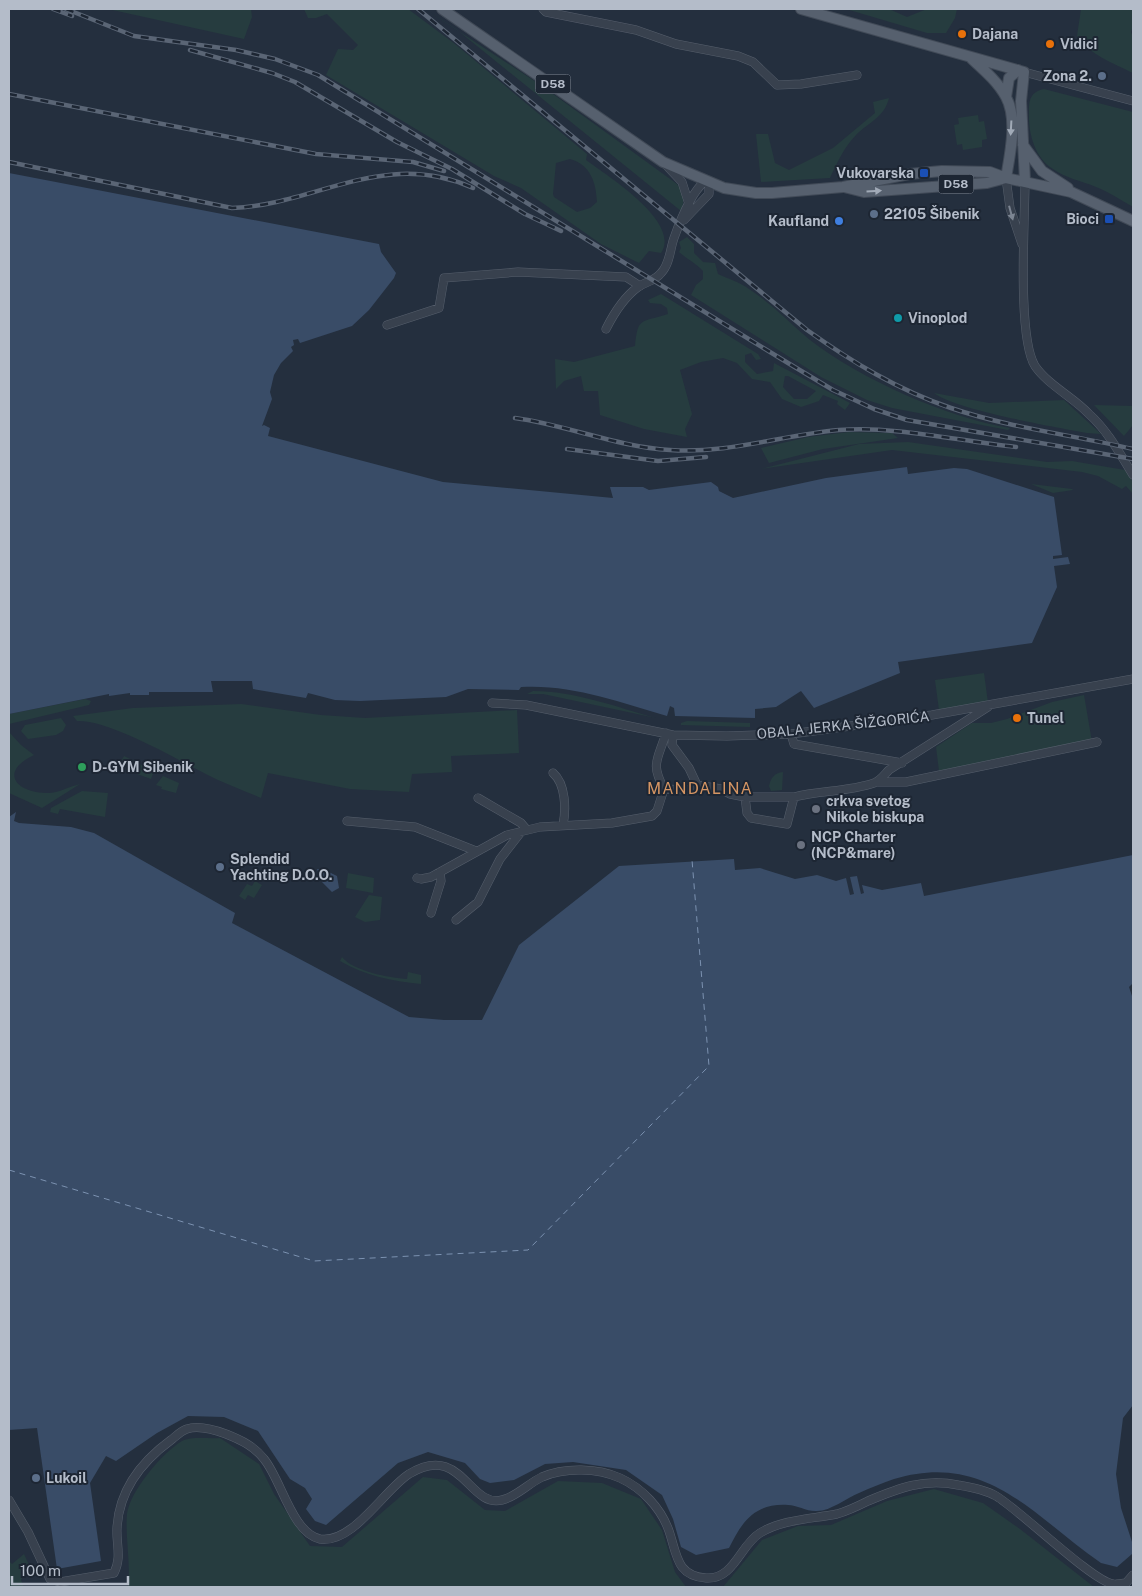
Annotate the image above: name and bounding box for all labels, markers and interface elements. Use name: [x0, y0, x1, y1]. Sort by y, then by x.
place label: Dajana: [972, 26, 1018, 42]
marker: Dajana: [956, 28, 968, 40]
place label: Vidici: [1060, 36, 1097, 52]
marker: Vidici: [1044, 38, 1056, 50]
place label: Zona 2.: [1043, 68, 1092, 84]
marker: Zona 2.: [1096, 70, 1108, 82]
road number: D58: [536, 74, 570, 94]
one-way arrow: [1007, 120, 1015, 136]
place label: Vukovarska: [836, 165, 914, 181]
marker: Vukovarska: [918, 167, 930, 179]
road number: D58: [938, 174, 974, 193]
one-way arrow: [866, 186, 882, 194]
place label: 22105 Šibenik: [884, 205, 980, 222]
one-way arrow: [1008, 205, 1016, 220]
marker: 22105 Šibenik: [868, 208, 880, 220]
place label: Bioci: [1066, 211, 1099, 227]
place label: Kaufland: [768, 213, 829, 229]
marker: Bioci: [1103, 213, 1115, 225]
marker: Kaufland: [833, 215, 845, 227]
place label: Vinoplod: [908, 310, 967, 326]
marker: Vinoplod: [892, 312, 904, 324]
street label: OBALA JERKA ŠIŽGORIĆA: [756, 706, 930, 742]
place label: Tunel: [1027, 710, 1065, 726]
marker: Tunel: [1011, 712, 1023, 724]
place label: D-GYM Sibenik: [92, 759, 193, 775]
marker: D-GYM Sibenik: [76, 761, 88, 773]
district label: MANDALINA: [647, 779, 753, 798]
place label: crkva svetog Nikole biskupa: [826, 793, 924, 825]
marker: crkva svetog Nikole biskupa: [810, 803, 822, 815]
place label: NCP Charter (NCP&mare): [811, 829, 896, 861]
marker: NCP Charter (NCP&mare): [795, 839, 807, 851]
place label: Splendid Yachting D.O.O.: [230, 851, 332, 883]
marker: Splendid Yachting D.O.O.: [214, 861, 226, 873]
place label: Lukoil: [46, 1470, 87, 1486]
marker: Lukoil: [30, 1472, 42, 1484]
scale bar: [12, 1554, 129, 1586]
text: 100 m: [20, 1562, 61, 1579]

